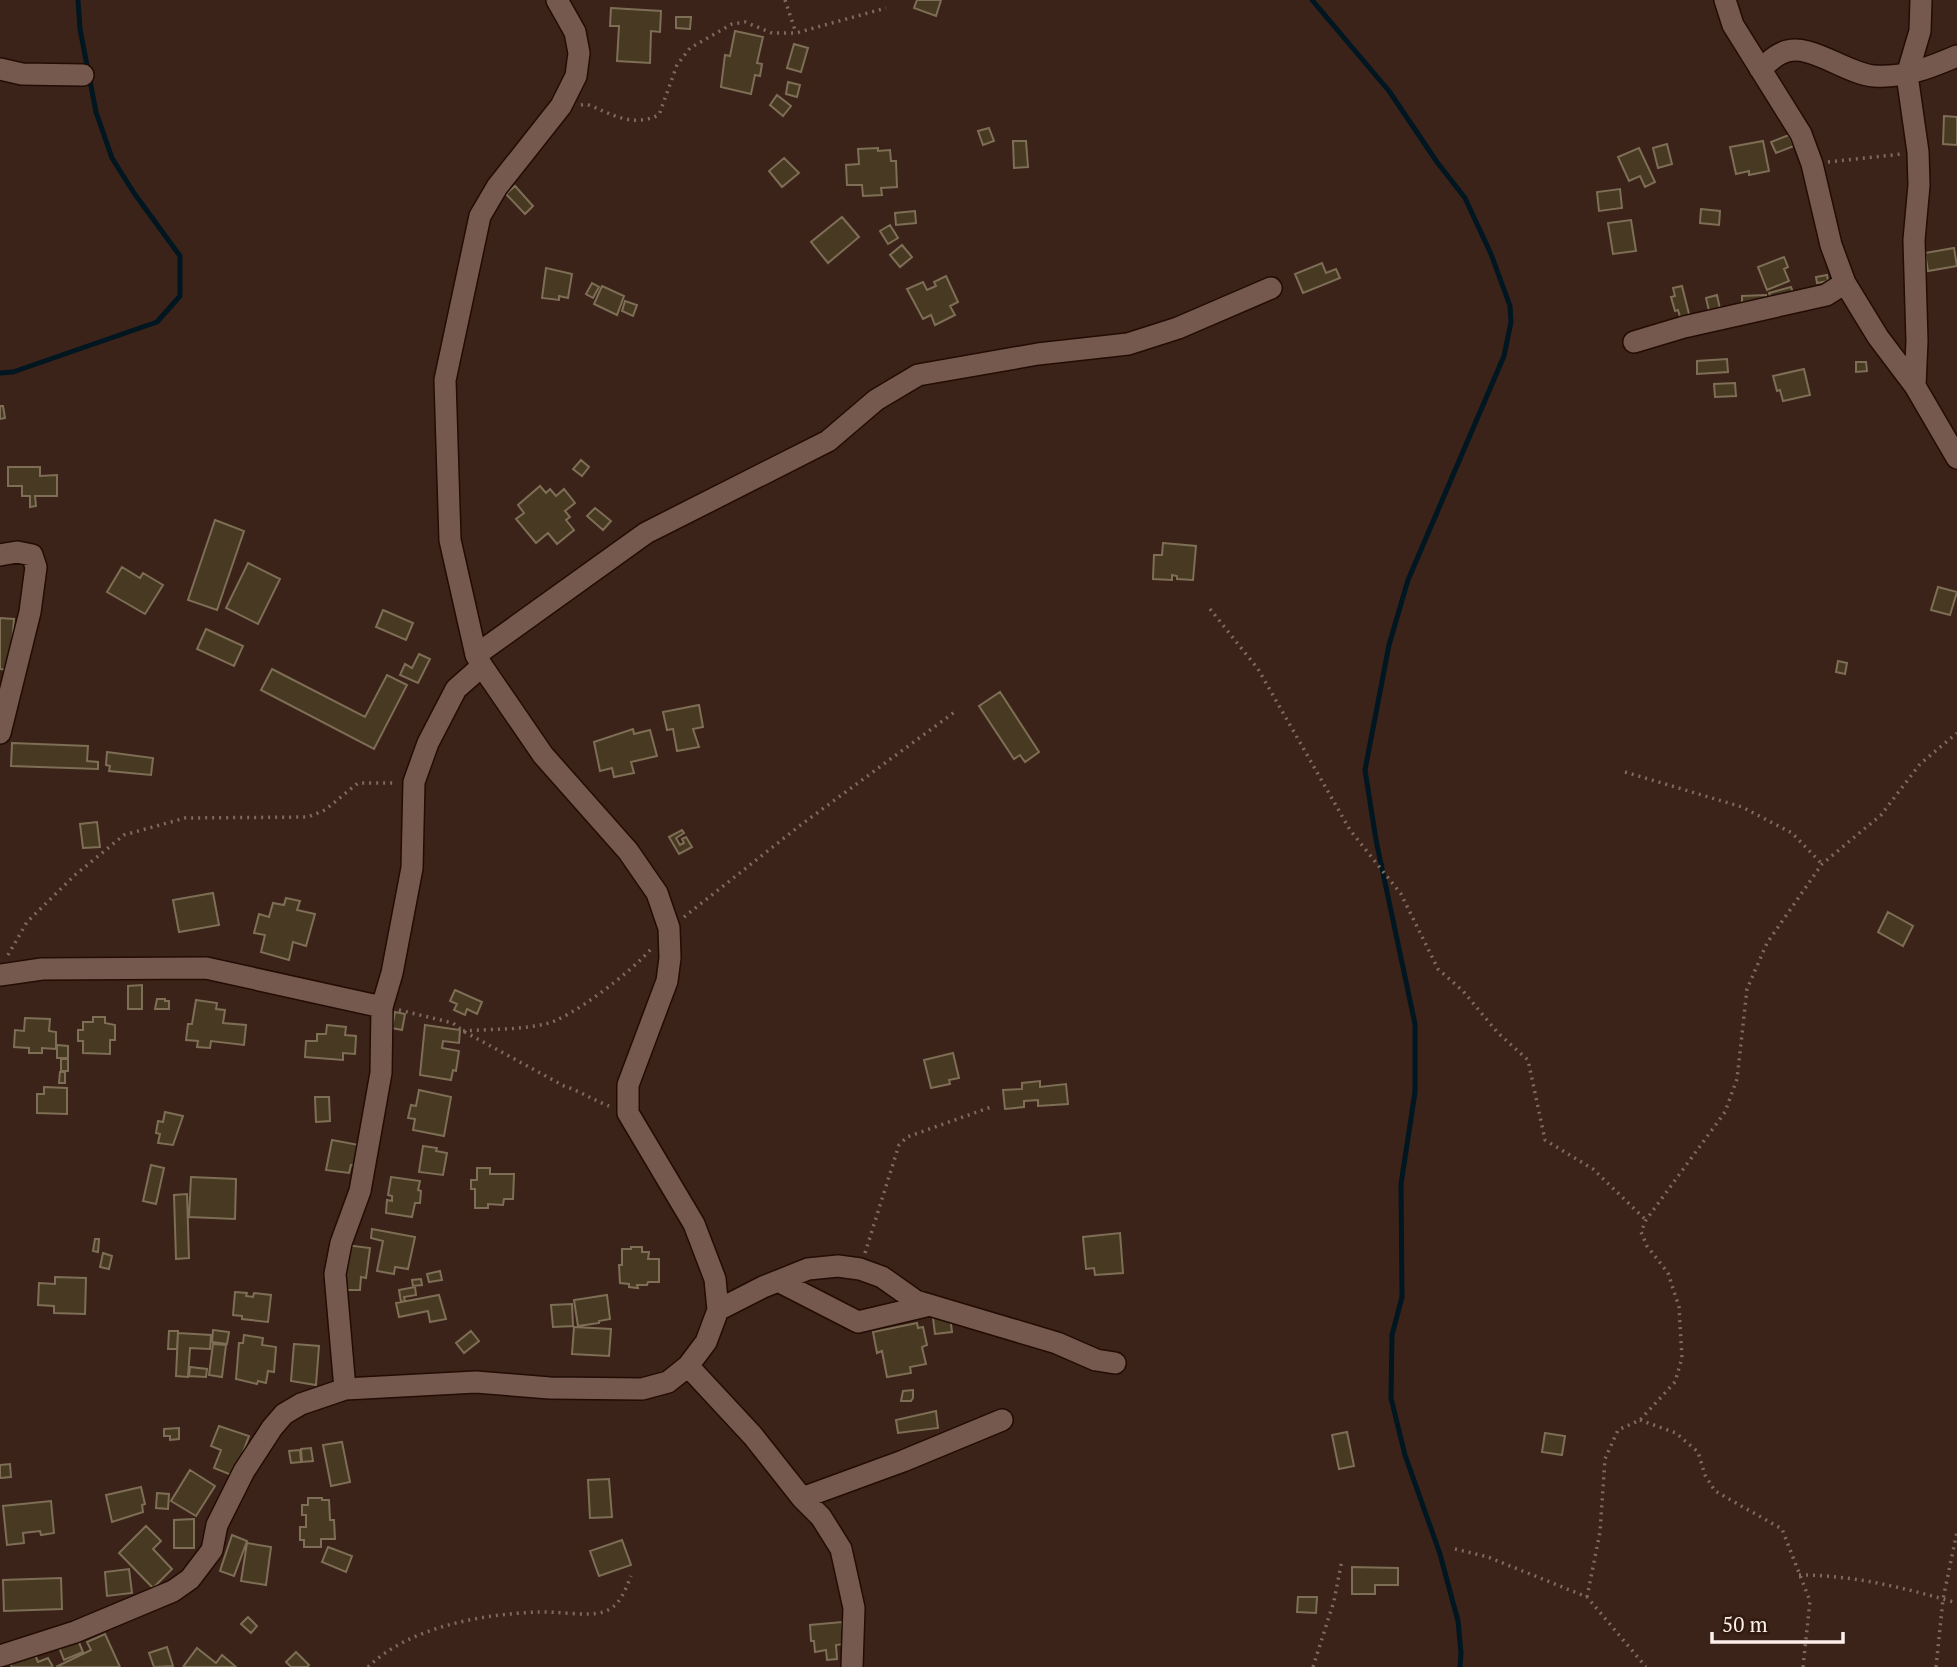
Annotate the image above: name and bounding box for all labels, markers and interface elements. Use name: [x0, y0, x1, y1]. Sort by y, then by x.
scale bar: [1712, 1600, 1843, 1644]
text: 50 m: [1722, 1610, 1768, 1638]

